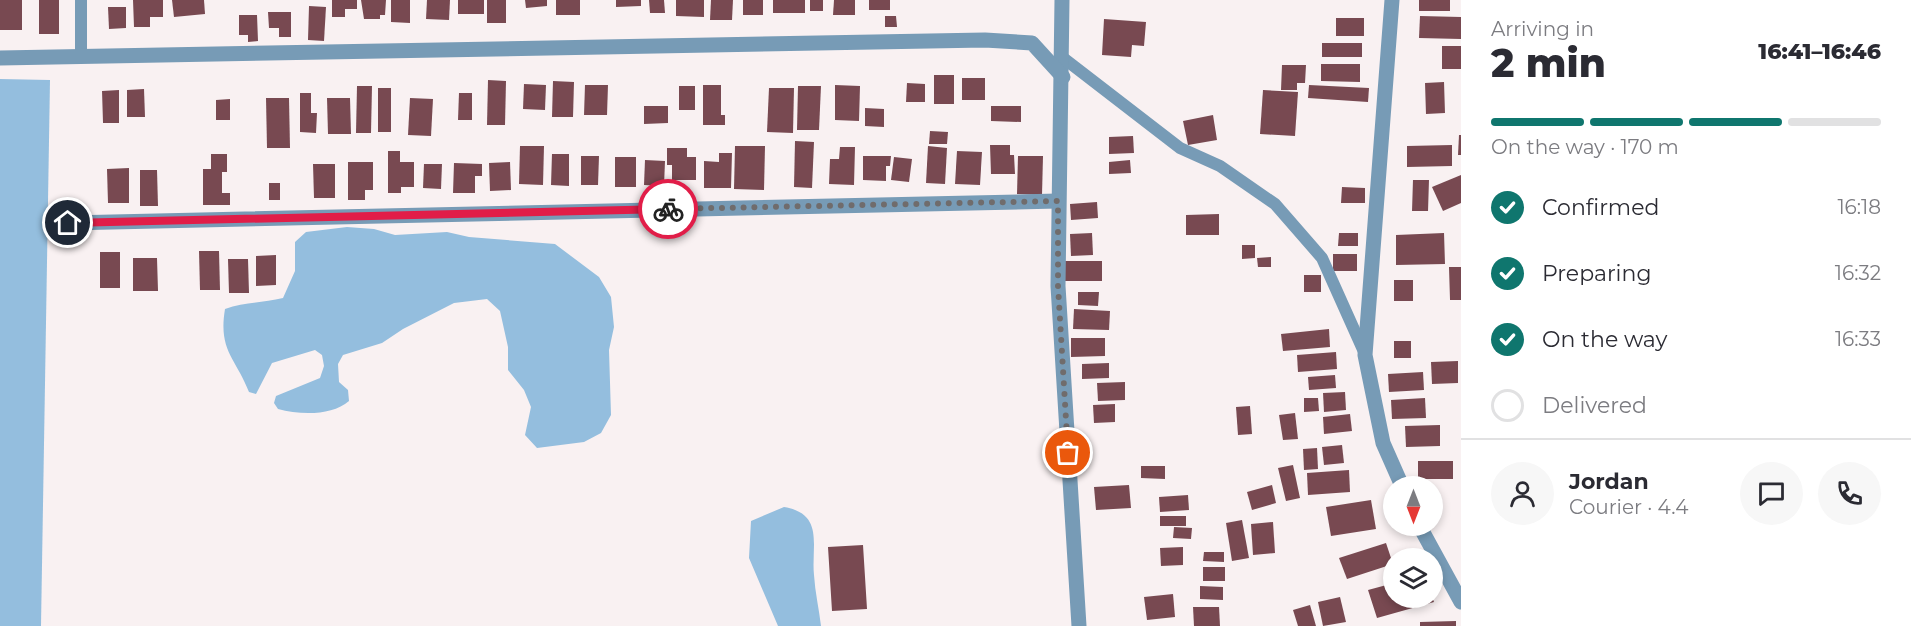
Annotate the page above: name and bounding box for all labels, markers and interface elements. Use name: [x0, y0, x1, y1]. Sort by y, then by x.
text: Arriving in: [1491, 17, 1594, 41]
text: 16:41–16:46: [1758, 38, 1881, 65]
text: 2 min: [1491, 39, 1606, 87]
text: On the way · 170 m: [1491, 135, 1679, 159]
courier: [638, 179, 698, 239]
icon: check: [1491, 191, 1524, 224]
icon: bike: [652, 193, 685, 226]
text: Confirmed: [1542, 194, 1659, 221]
text: 16:18: [1837, 195, 1881, 219]
pin: [42, 197, 93, 248]
icon: home: [51, 206, 84, 239]
icon: check: [1491, 257, 1524, 290]
text: Preparing: [1542, 260, 1651, 287]
text: 16:32: [1835, 261, 1881, 285]
icon: check: [1491, 323, 1524, 356]
text: On the way: [1542, 326, 1667, 353]
text: 16:33: [1835, 327, 1881, 351]
text: Delivered: [1542, 392, 1647, 419]
pin: [1042, 427, 1093, 478]
icon: bag: [1051, 436, 1084, 469]
button: person: [1491, 462, 1554, 525]
button: chat: [1740, 462, 1803, 525]
button: phone: [1818, 462, 1881, 525]
text: Jordan: [1569, 468, 1649, 495]
north arrow: [1383, 476, 1443, 536]
map controls: [1383, 476, 1443, 608]
text: Courier · 4.4: [1569, 495, 1688, 519]
button: layers: [1383, 548, 1443, 608]

